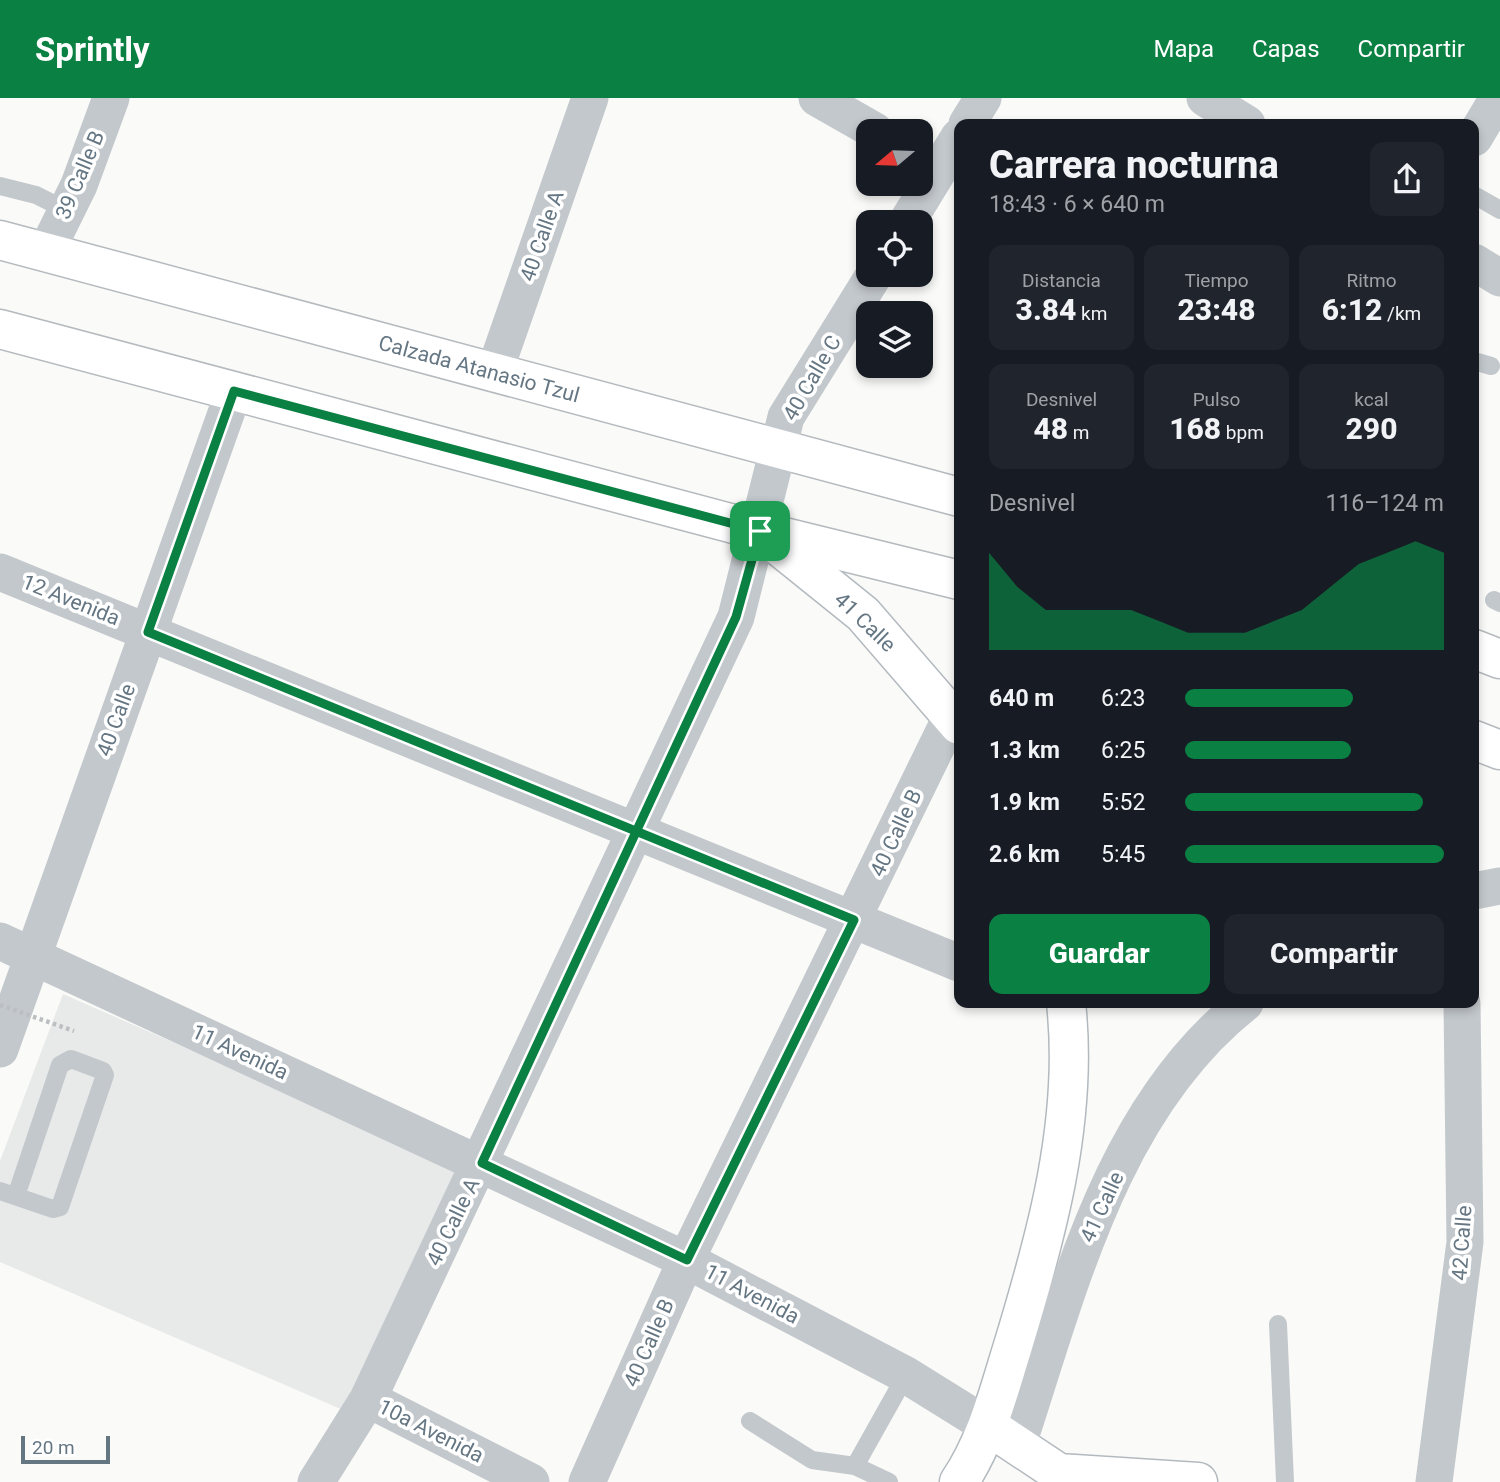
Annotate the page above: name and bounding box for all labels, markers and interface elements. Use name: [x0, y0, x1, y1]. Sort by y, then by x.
text: Sprintly: [35, 30, 150, 69]
text: Mapa: [1153, 35, 1214, 63]
text: Capas: [1252, 35, 1320, 63]
text: Compartir: [1358, 35, 1465, 63]
north arrow: [856, 119, 933, 196]
map controls: [856, 119, 933, 378]
street label: 39 Calle B: [51, 127, 109, 223]
button: share: [1370, 142, 1444, 216]
text: Carrera nocturna: [989, 143, 1279, 187]
street label: 40 Calle A: [515, 187, 569, 284]
text: 18:43 · 6 × 640 m: [989, 191, 1165, 218]
button: locate: [856, 210, 933, 287]
text: Distancia: [1022, 269, 1101, 292]
text: Tiempo: [1184, 269, 1249, 292]
text: Ritmo: [1346, 269, 1397, 292]
text: 3.84: [1016, 292, 1076, 327]
text: 23:48: [1178, 292, 1255, 327]
text: 6:12: [1322, 292, 1382, 327]
button: layers: [856, 301, 933, 378]
text: km: [1076, 302, 1107, 325]
text: /km: [1382, 302, 1421, 325]
street label: Calzada Atanasio Tzul: [376, 331, 582, 407]
street label: 40 Calle C: [778, 331, 846, 425]
text: Desnivel: [1026, 388, 1097, 411]
text: Pulso: [1193, 388, 1240, 411]
text: kcal: [1354, 388, 1389, 411]
text: 48: [1034, 411, 1068, 446]
text: 168: [1169, 411, 1221, 446]
text: 290: [1346, 411, 1397, 446]
text: m: [1068, 421, 1089, 444]
text: bpm: [1221, 421, 1264, 444]
text: Desnivel: [989, 490, 1075, 517]
text: 116–124 m: [1325, 490, 1444, 517]
pin: [730, 501, 790, 561]
icon: arrive: [741, 512, 779, 550]
street label: 12 Avenida: [19, 570, 123, 630]
street label: 41 Calle: [830, 587, 900, 657]
street label: 40 Calle: [92, 681, 140, 759]
text: 640 m: [989, 685, 1054, 712]
text: 6:23: [1101, 685, 1145, 712]
text: 1.3 km: [989, 737, 1060, 764]
text: 6:25: [1101, 737, 1145, 764]
street label: 40 Calle B: [865, 786, 927, 880]
text: 1.9 km: [989, 789, 1060, 816]
text: 5:52: [1101, 789, 1145, 816]
text: 2.6 km: [989, 841, 1060, 868]
text: 5:45: [1101, 841, 1145, 868]
button: Guardar: [989, 914, 1210, 994]
button: Compartir: [1224, 914, 1444, 994]
street label: 11 Avenida: [188, 1019, 292, 1085]
street label: 41 Calle: [1075, 1168, 1129, 1246]
street label: 40 Calle A: [422, 1174, 485, 1270]
street label: 42 Calle: [1447, 1205, 1477, 1281]
street label: 11 Avenida: [701, 1259, 803, 1329]
street label: 40 Calle B: [619, 1295, 679, 1391]
street label: 10a Avenida: [375, 1394, 487, 1468]
scale bar: [21, 1433, 110, 1465]
text: 20 m: [32, 1436, 75, 1459]

